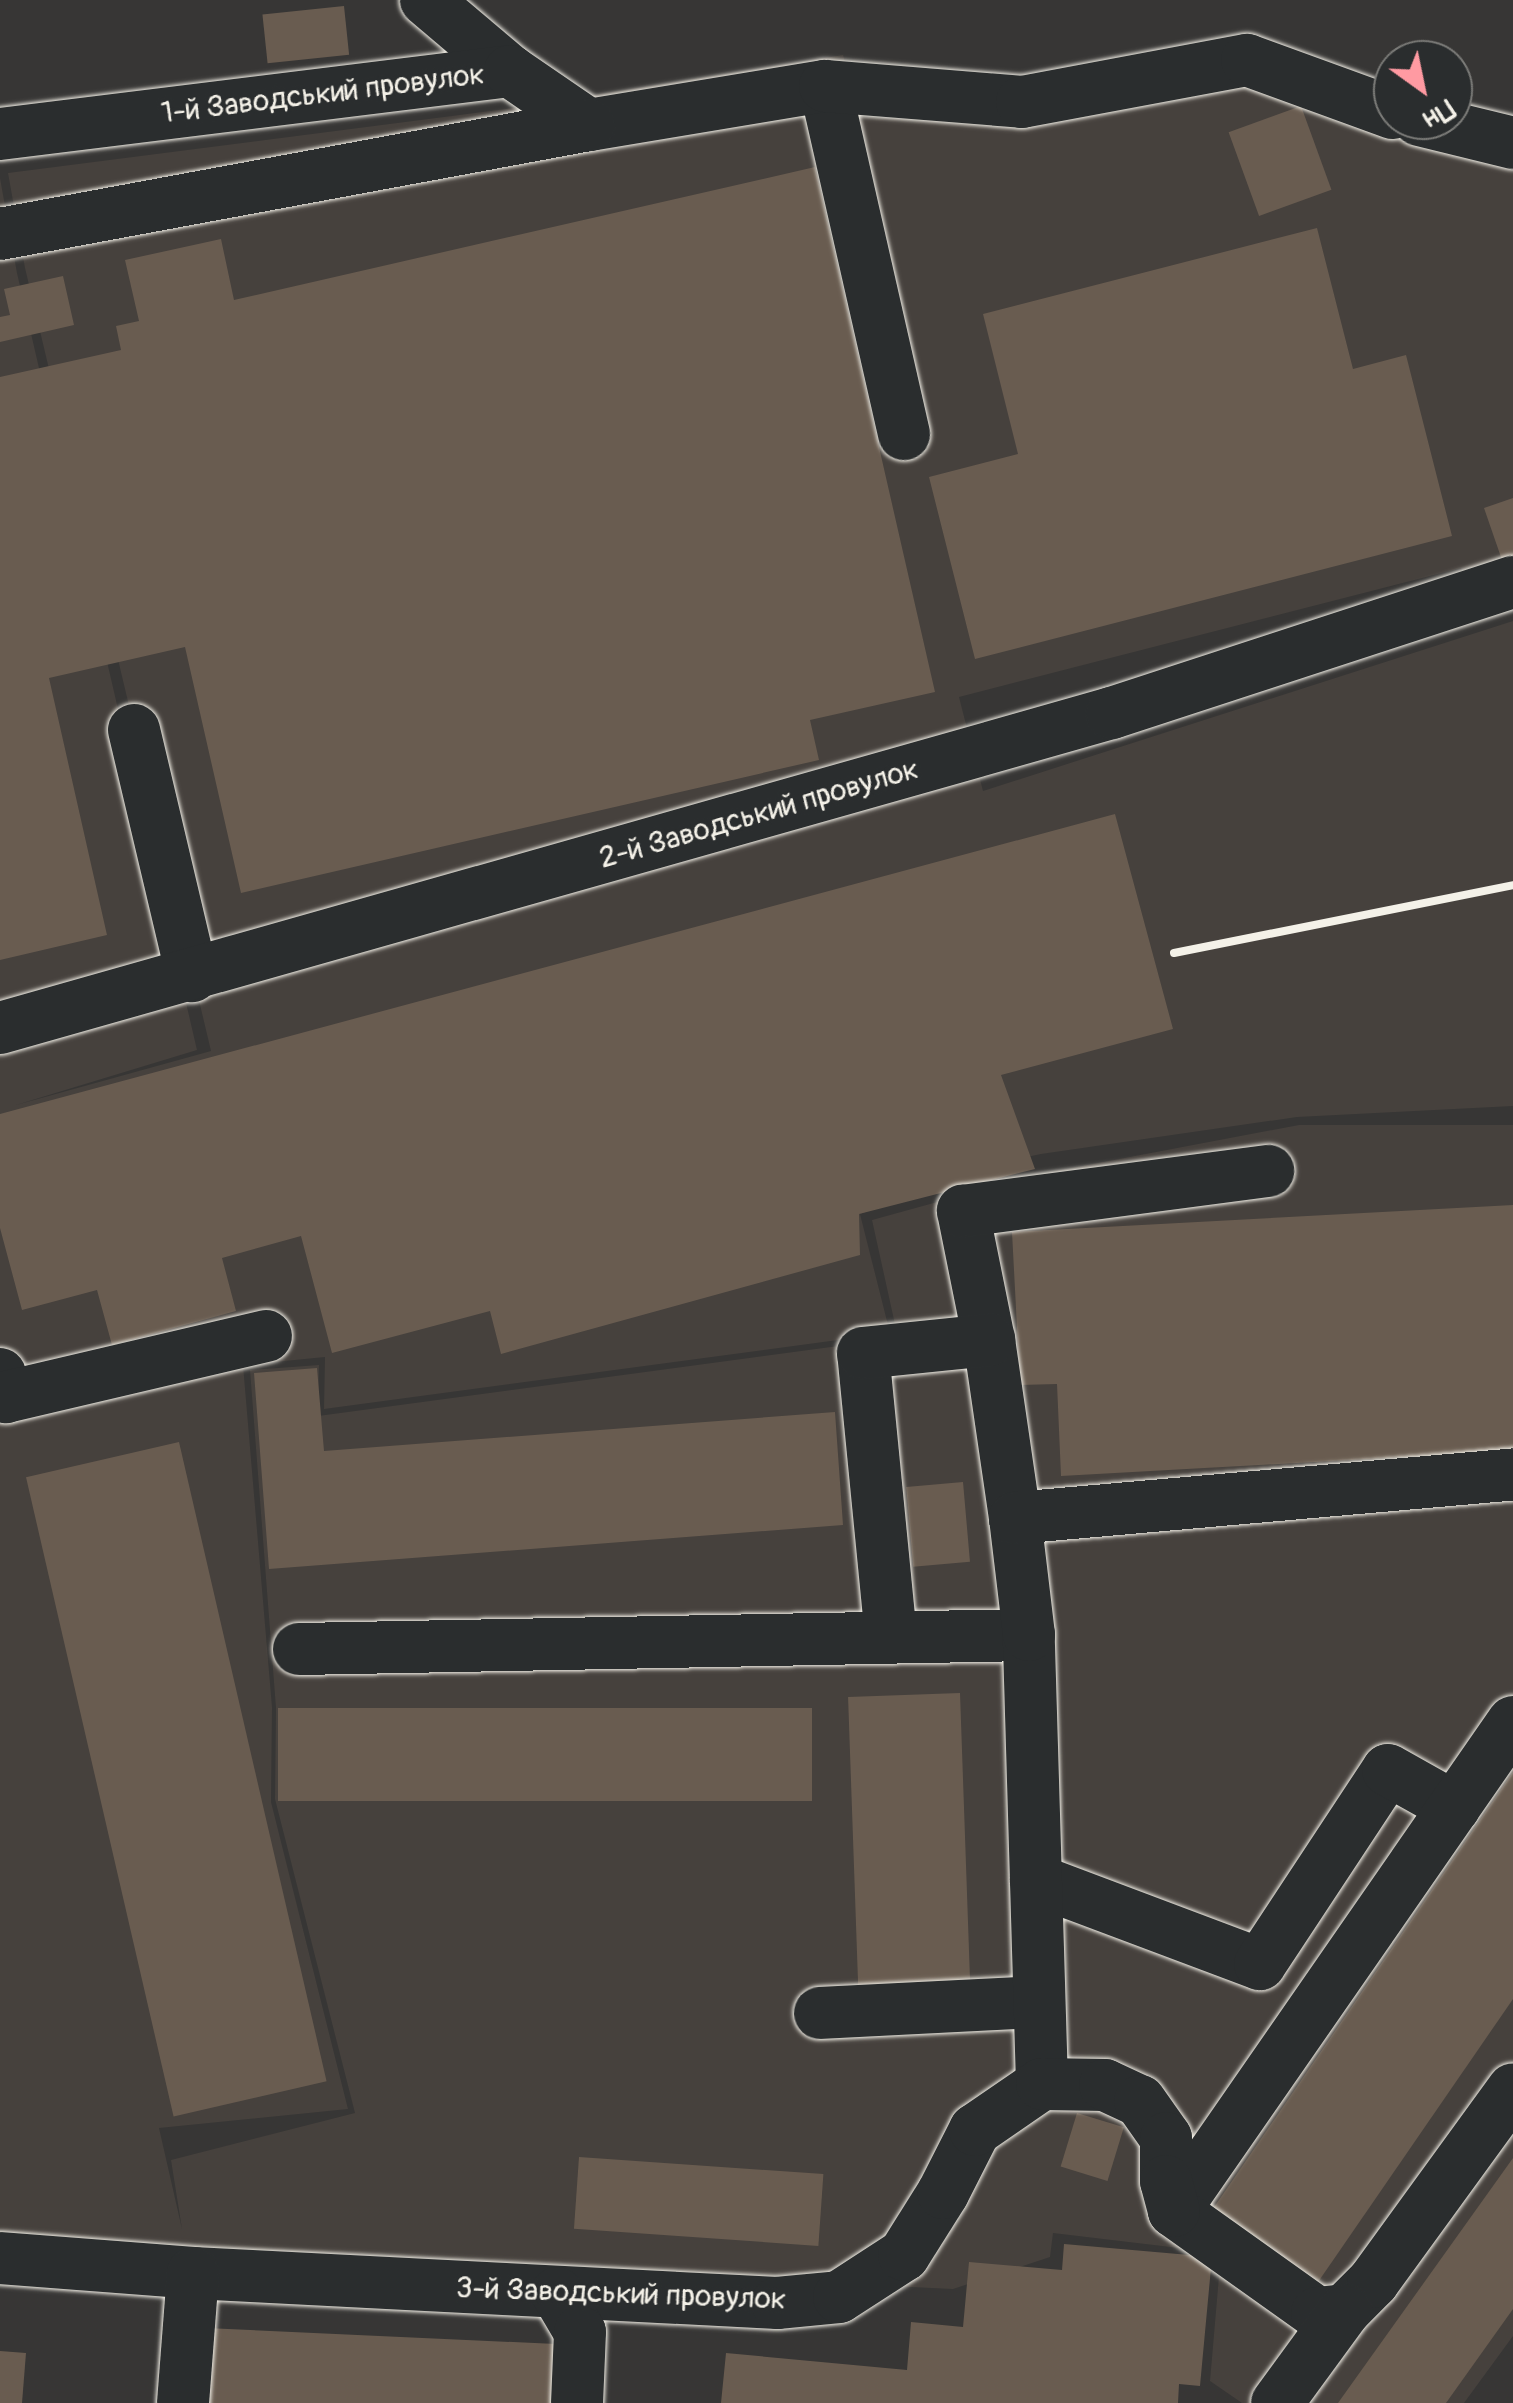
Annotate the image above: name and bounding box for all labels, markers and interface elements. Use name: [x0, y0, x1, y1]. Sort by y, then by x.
north arrow: [1373, 40, 1473, 140]
street label: 1-й Заводський провулок: [159, 56, 487, 132]
text: Пн: [1416, 91, 1461, 137]
street label: 2-й Заводський провулок: [595, 751, 923, 877]
street label: 3-й Заводський провулок: [455, 2270, 787, 2318]

